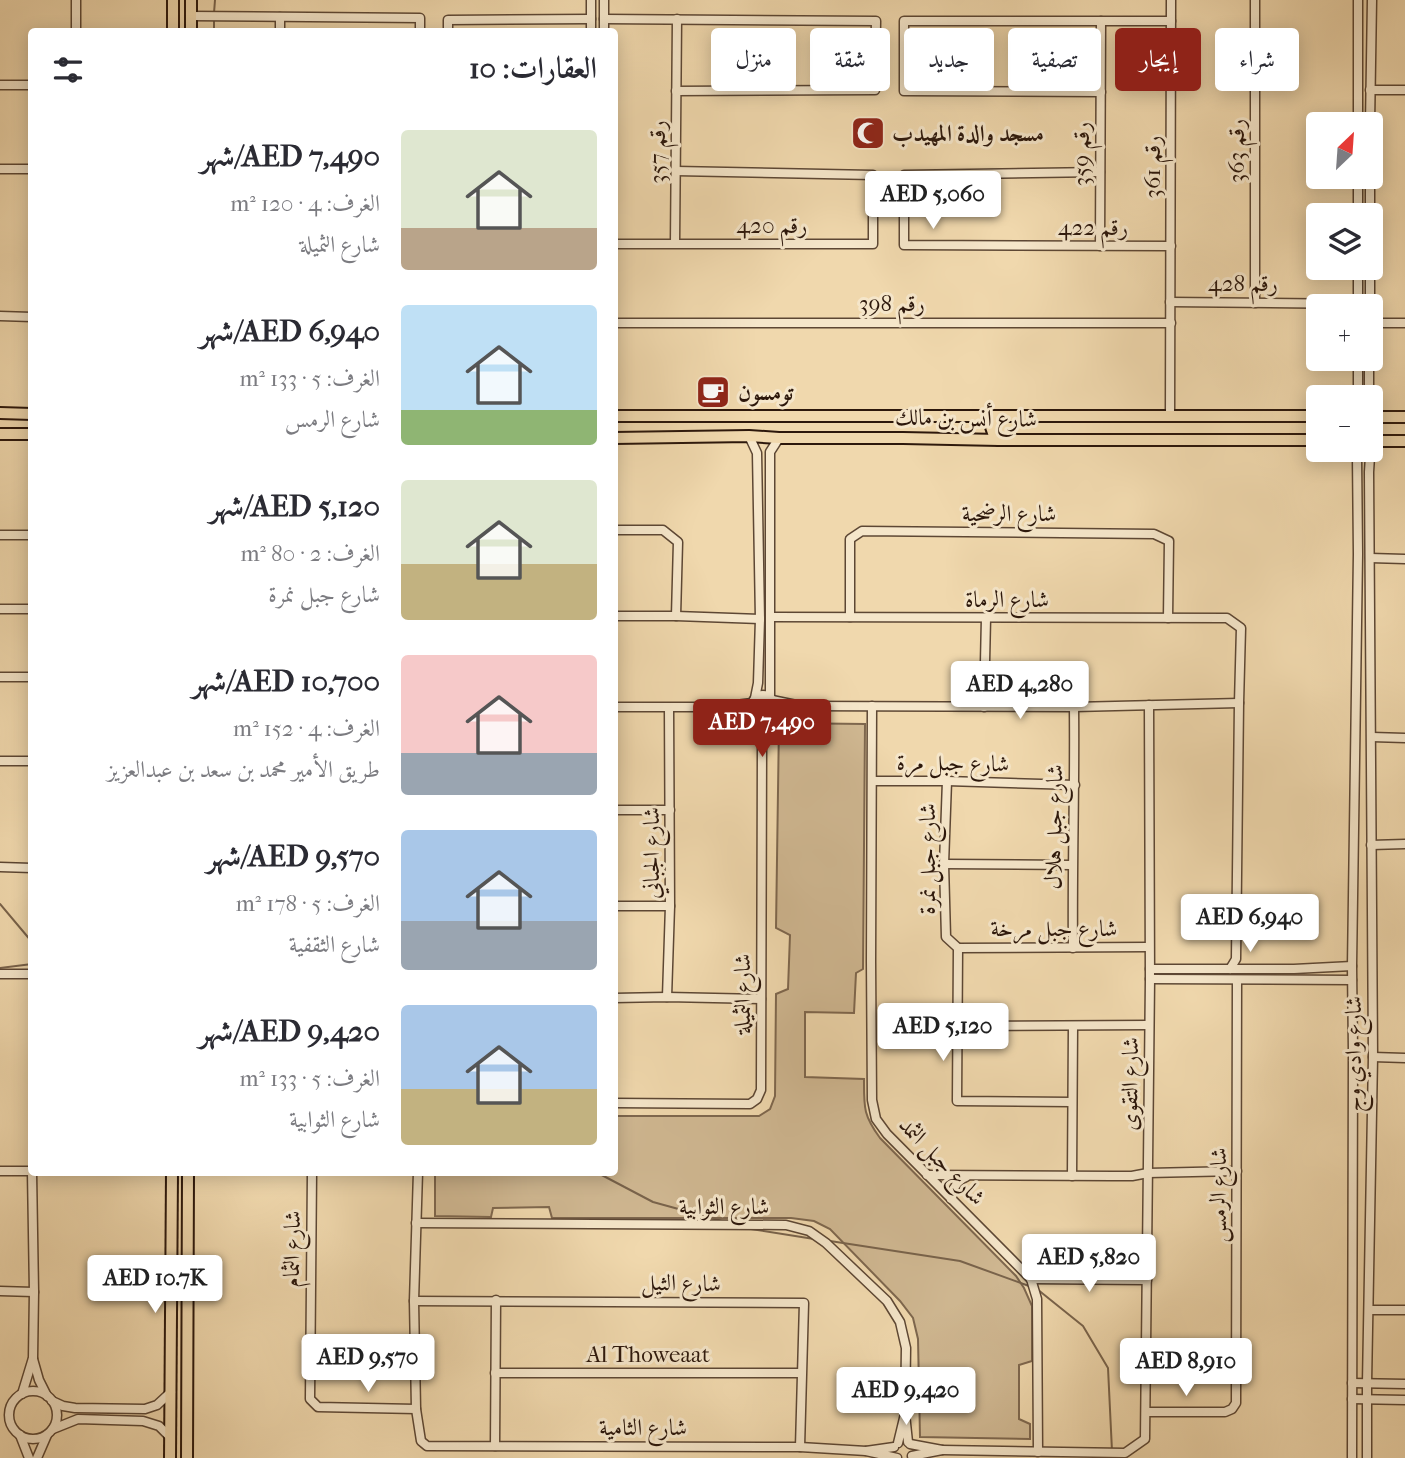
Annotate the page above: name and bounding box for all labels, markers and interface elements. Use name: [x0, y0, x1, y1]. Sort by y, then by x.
chip: منزل: [711, 28, 796, 91]
chip: شقة: [810, 28, 890, 91]
chip: جديد: [904, 28, 994, 91]
chip: تصفية: [1008, 28, 1101, 91]
chip: إيجار: [1115, 28, 1201, 91]
chip: شراء: [1215, 28, 1299, 91]
icon: filters: [49, 51, 87, 89]
text: العقارات: 10: [469, 51, 597, 86]
north arrow: [1306, 112, 1382, 189]
map controls: [1306, 112, 1383, 462]
mosque icon: مسجد والدة المهيدب: [849, 114, 887, 152]
street label: رقم 363: [1223, 119, 1258, 183]
street label: رقم 357: [644, 120, 679, 184]
place label: مسجد والدة المهيدب: [892, 120, 1044, 148]
street label: رقم 359: [1068, 122, 1103, 186]
street label: رقم 361: [1139, 136, 1174, 198]
text: AED 7,490/شهر: [200, 139, 380, 174]
icon: home: [457, 158, 541, 242]
pin: AED 5,060: [853, 172, 1013, 231]
text: AED 5,060: [881, 180, 985, 207]
text: الغرف: 4 · 120 m²: [230, 190, 380, 217]
button: layers: [1306, 203, 1383, 280]
street label: رقم 420: [737, 212, 808, 247]
street label: رقم 422: [1058, 214, 1128, 249]
text: شارع الثميلة: [299, 231, 380, 258]
street label: رقم 428: [1208, 270, 1278, 305]
street label: رقم 398: [859, 290, 925, 325]
button: +: [1306, 294, 1383, 371]
text: AED 6,940/شهر: [200, 314, 380, 349]
icon: home: [457, 333, 541, 417]
text: الغرف: 5 · 133 m²: [239, 365, 380, 392]
cafe icon: تومسون: [694, 373, 732, 411]
place label: تومسون: [738, 379, 794, 407]
button: −: [1306, 385, 1383, 462]
street label: شارع أنس بن مالك: [895, 400, 1037, 439]
text: شارع الرمس: [285, 406, 380, 433]
text: AED 5,120/شهر: [209, 489, 380, 524]
street label: شارع الرضحية: [962, 500, 1056, 533]
icon: home: [457, 508, 541, 592]
text: الغرف: 2 · 80 m²: [240, 540, 380, 567]
text: شارع جبل نمرة: [268, 581, 380, 608]
street label: شارع الرماة: [965, 586, 1049, 619]
pin: AED 4,280: [940, 662, 1100, 721]
text: AED 10,700/شهر: [192, 664, 380, 699]
text: AED 4,280: [967, 670, 1073, 697]
icon: home: [457, 683, 541, 767]
pin: AED 7,490: [682, 700, 842, 759]
text: AED 7,490: [709, 708, 815, 735]
text: الغرف: 4 · 152 m²: [233, 715, 380, 742]
street label: شارع جبل مرة: [896, 749, 1010, 783]
text: طريق الأمير محمد بن سعد بن عبدالعزيز: [107, 756, 380, 783]
street label: شارع جبل هلال: [1039, 764, 1075, 890]
street label: شارع جبل نمرة: [914, 803, 947, 915]
street label: شارع الجباني: [638, 807, 671, 899]
text: AED 9,570/شهر: [207, 839, 380, 874]
icon: home: [457, 858, 541, 942]
text: الغرف: 5 · 178 m²: [236, 890, 380, 917]
pin: AED 6,940: [1170, 894, 1330, 954]
text: AED 6,940: [1197, 903, 1303, 930]
street label: شارع جبل مرخة: [991, 915, 1117, 948]
text: شارع الثقفية: [289, 931, 380, 958]
street label: شارع الثميلة: [729, 954, 762, 1035]
street label: شارع وادي وج: [1340, 996, 1374, 1112]
pin: AED 5,120: [863, 1004, 1023, 1063]
text: AED 5,120: [894, 1012, 992, 1039]
text: AED 9,420/شهر: [199, 1014, 380, 1049]
icon: home: [457, 1033, 541, 1117]
street label: شارع التقوى: [1116, 1037, 1150, 1131]
text: الغرف: 5 · 133 m²: [239, 1065, 380, 1092]
text: شارع الثوابية: [289, 1106, 380, 1133]
street label: شارع جبل الثمد: [889, 1111, 991, 1215]
street label: شارع الرمس: [1205, 1147, 1238, 1243]
street label: شارع الثوابية: [679, 1193, 769, 1226]
street label: شارع الثمام: [278, 1210, 312, 1288]
pin: AED 5,820: [1009, 1234, 1169, 1294]
text: AED 5,820: [1038, 1243, 1140, 1270]
pin: AED 10.7K: [75, 1256, 235, 1315]
text: AED 10.7K: [103, 1264, 207, 1291]
street label: شارع الثيل: [641, 1269, 721, 1303]
pin: AED 9,570: [288, 1334, 448, 1394]
pin: AED 8,910: [1106, 1338, 1266, 1398]
street label: Al Thoweaat: [585, 1341, 710, 1368]
text: AED 9,570: [318, 1343, 418, 1370]
text: AED 8,910: [1136, 1347, 1236, 1374]
pin: AED 9,420: [826, 1368, 986, 1427]
text: AED 9,420: [853, 1376, 959, 1403]
street label: شارع الثامية: [599, 1414, 687, 1447]

